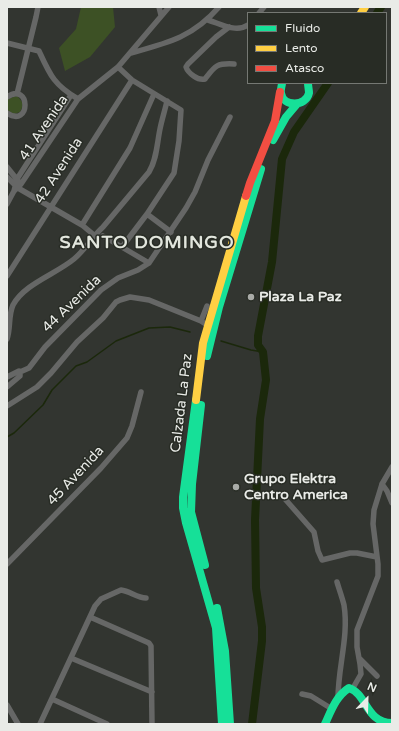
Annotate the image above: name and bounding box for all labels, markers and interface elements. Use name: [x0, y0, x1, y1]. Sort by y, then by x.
legend: [247, 12, 387, 84]
text: Fluido: [285, 21, 320, 35]
text: Lento: [285, 41, 318, 55]
text: Atasco: [285, 61, 324, 75]
street label: 41 Avenida: [16, 92, 72, 164]
street label: 42 Avenida: [31, 135, 87, 207]
district label: SANTO DOMINGO: [59, 232, 235, 254]
street label: 44 Avenida: [39, 272, 105, 336]
place label: Plaza La Paz: [259, 289, 342, 305]
marker: Plaza La Paz: [246, 292, 256, 302]
street label: Calzada La Paz: [168, 352, 196, 454]
street label: 45 Avenida: [44, 443, 108, 509]
place label: Grupo Elektra Centro America: [244, 471, 348, 504]
marker: Grupo Elektra Centro America: [231, 482, 241, 492]
north arrow: [347, 679, 387, 719]
text: N: [365, 680, 378, 695]

